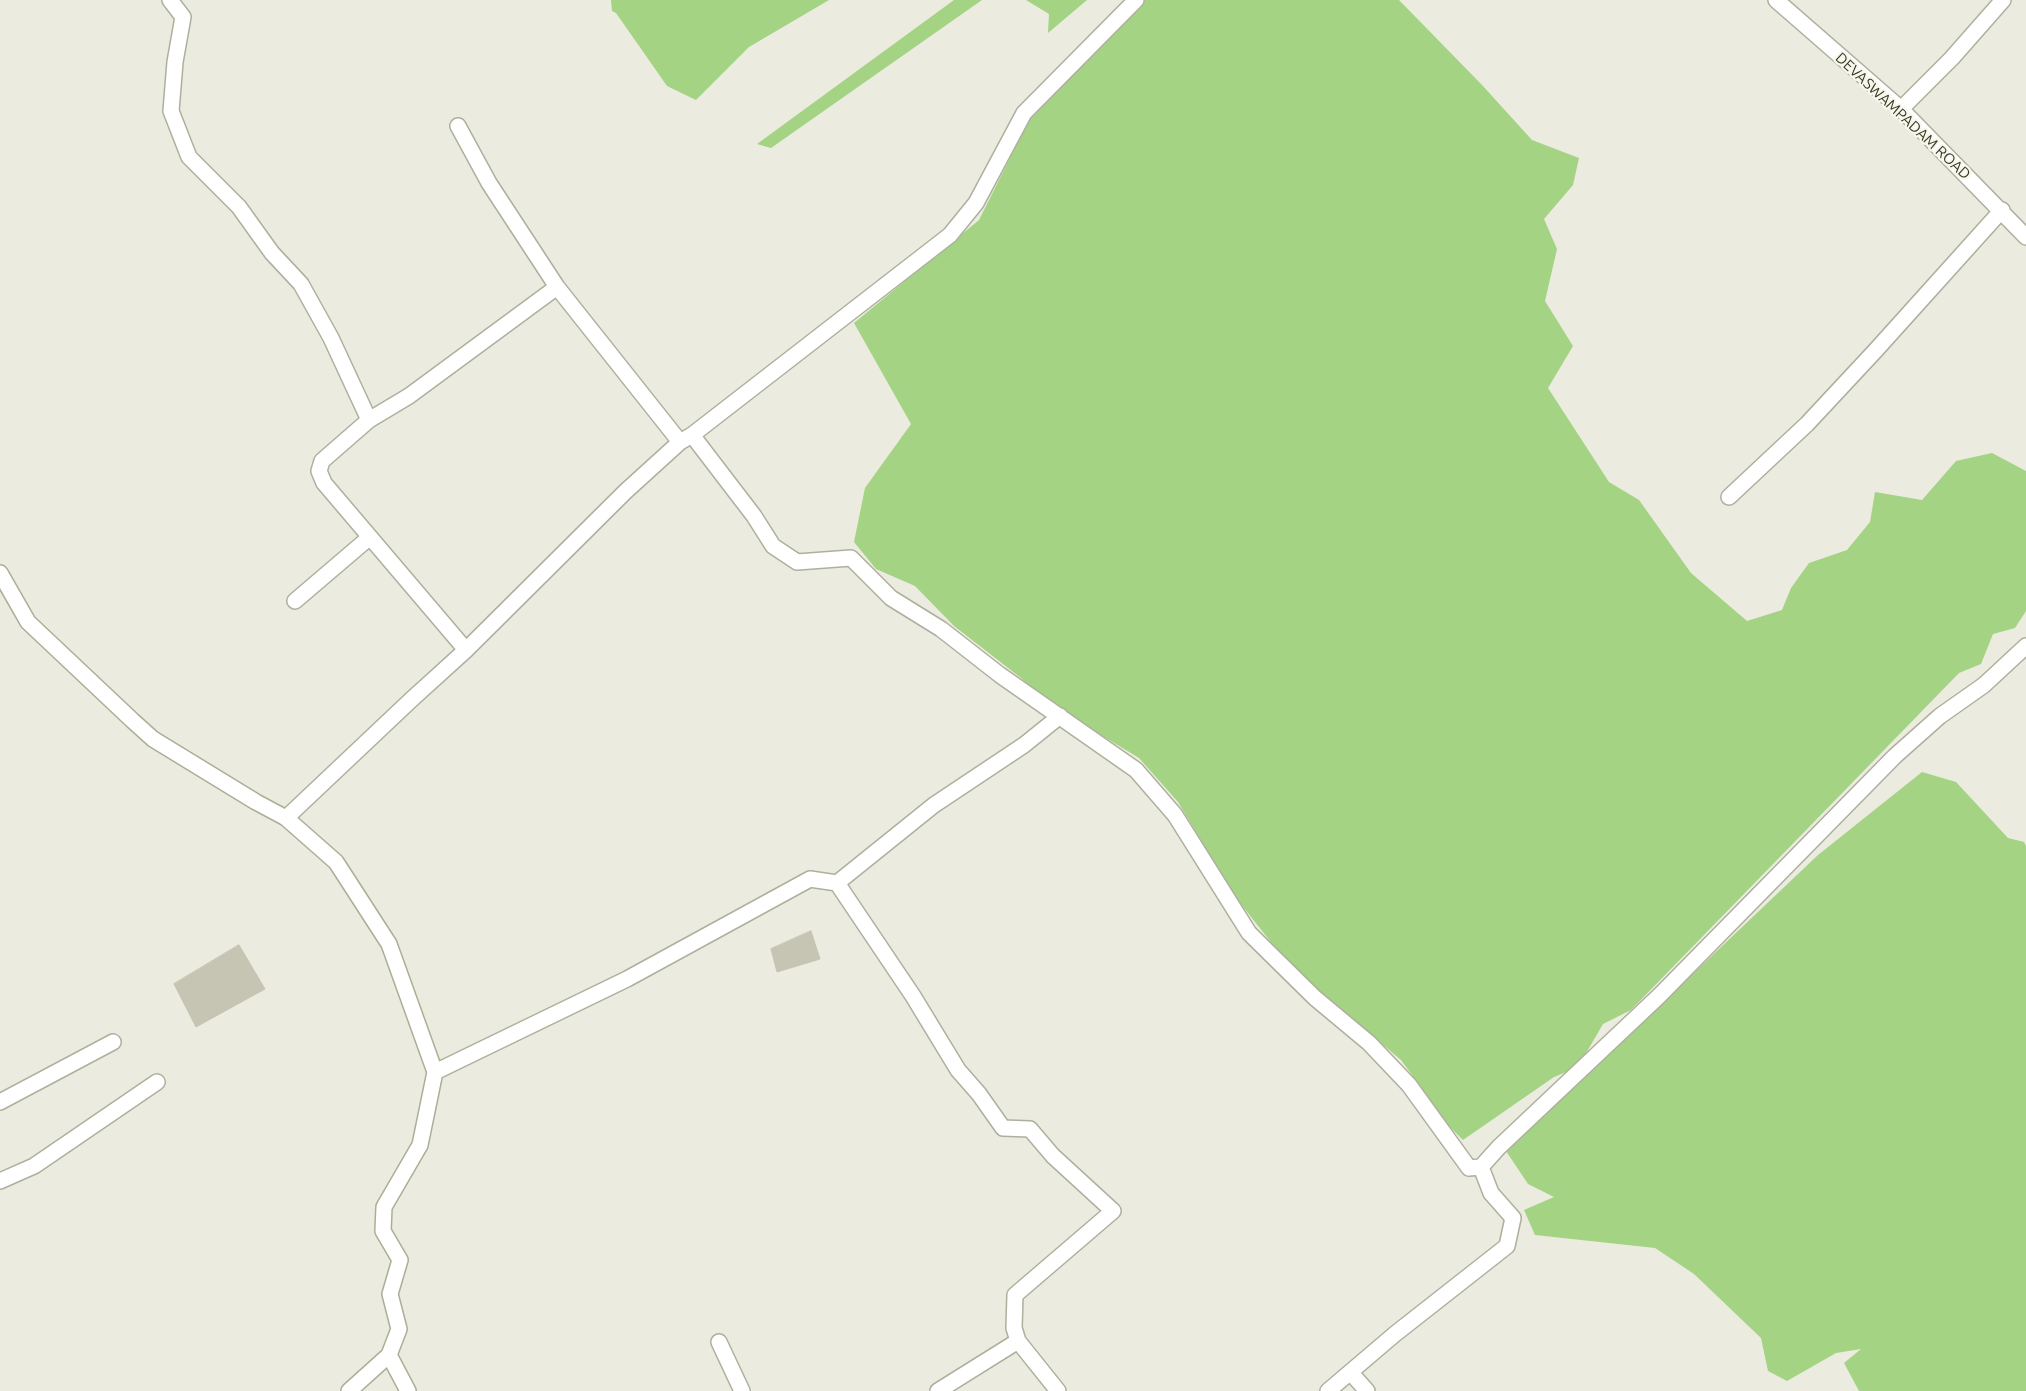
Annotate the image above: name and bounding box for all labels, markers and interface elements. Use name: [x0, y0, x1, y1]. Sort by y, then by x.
street label: DEVASWAMPADAM ROAD: [1832, 49, 1974, 183]

